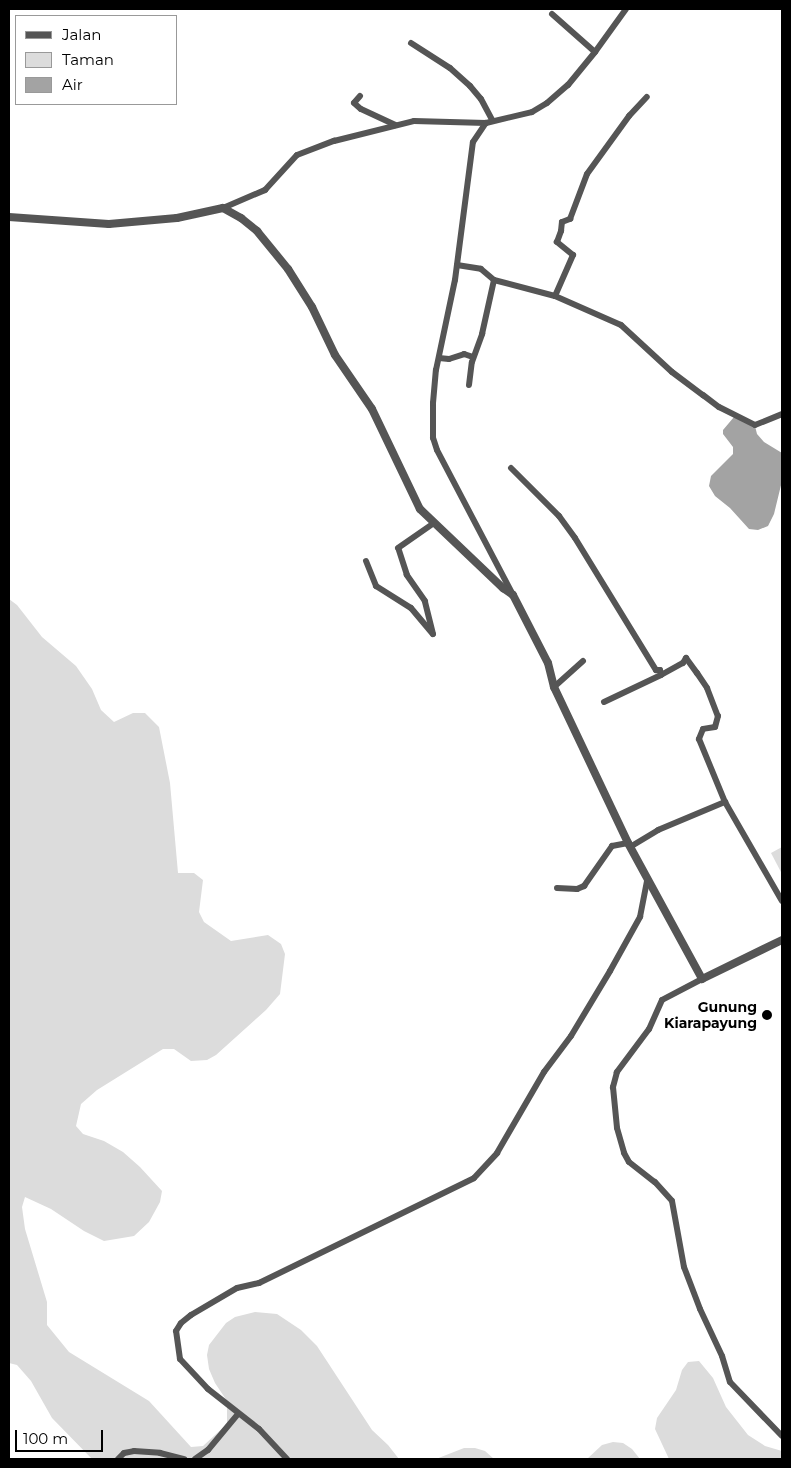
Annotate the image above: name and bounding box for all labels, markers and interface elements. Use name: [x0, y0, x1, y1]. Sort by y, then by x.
legend: [15, 15, 178, 105]
text: Jalan: [62, 25, 101, 44]
text: Taman: [62, 50, 114, 69]
text: Air: [62, 75, 83, 94]
place label: Gunung Kiarapayung: [664, 999, 757, 1032]
marker: Gunung Kiarapayung: [761, 1009, 773, 1021]
scale bar: [18, 1420, 105, 1452]
text: 100 m: [23, 1429, 68, 1448]

